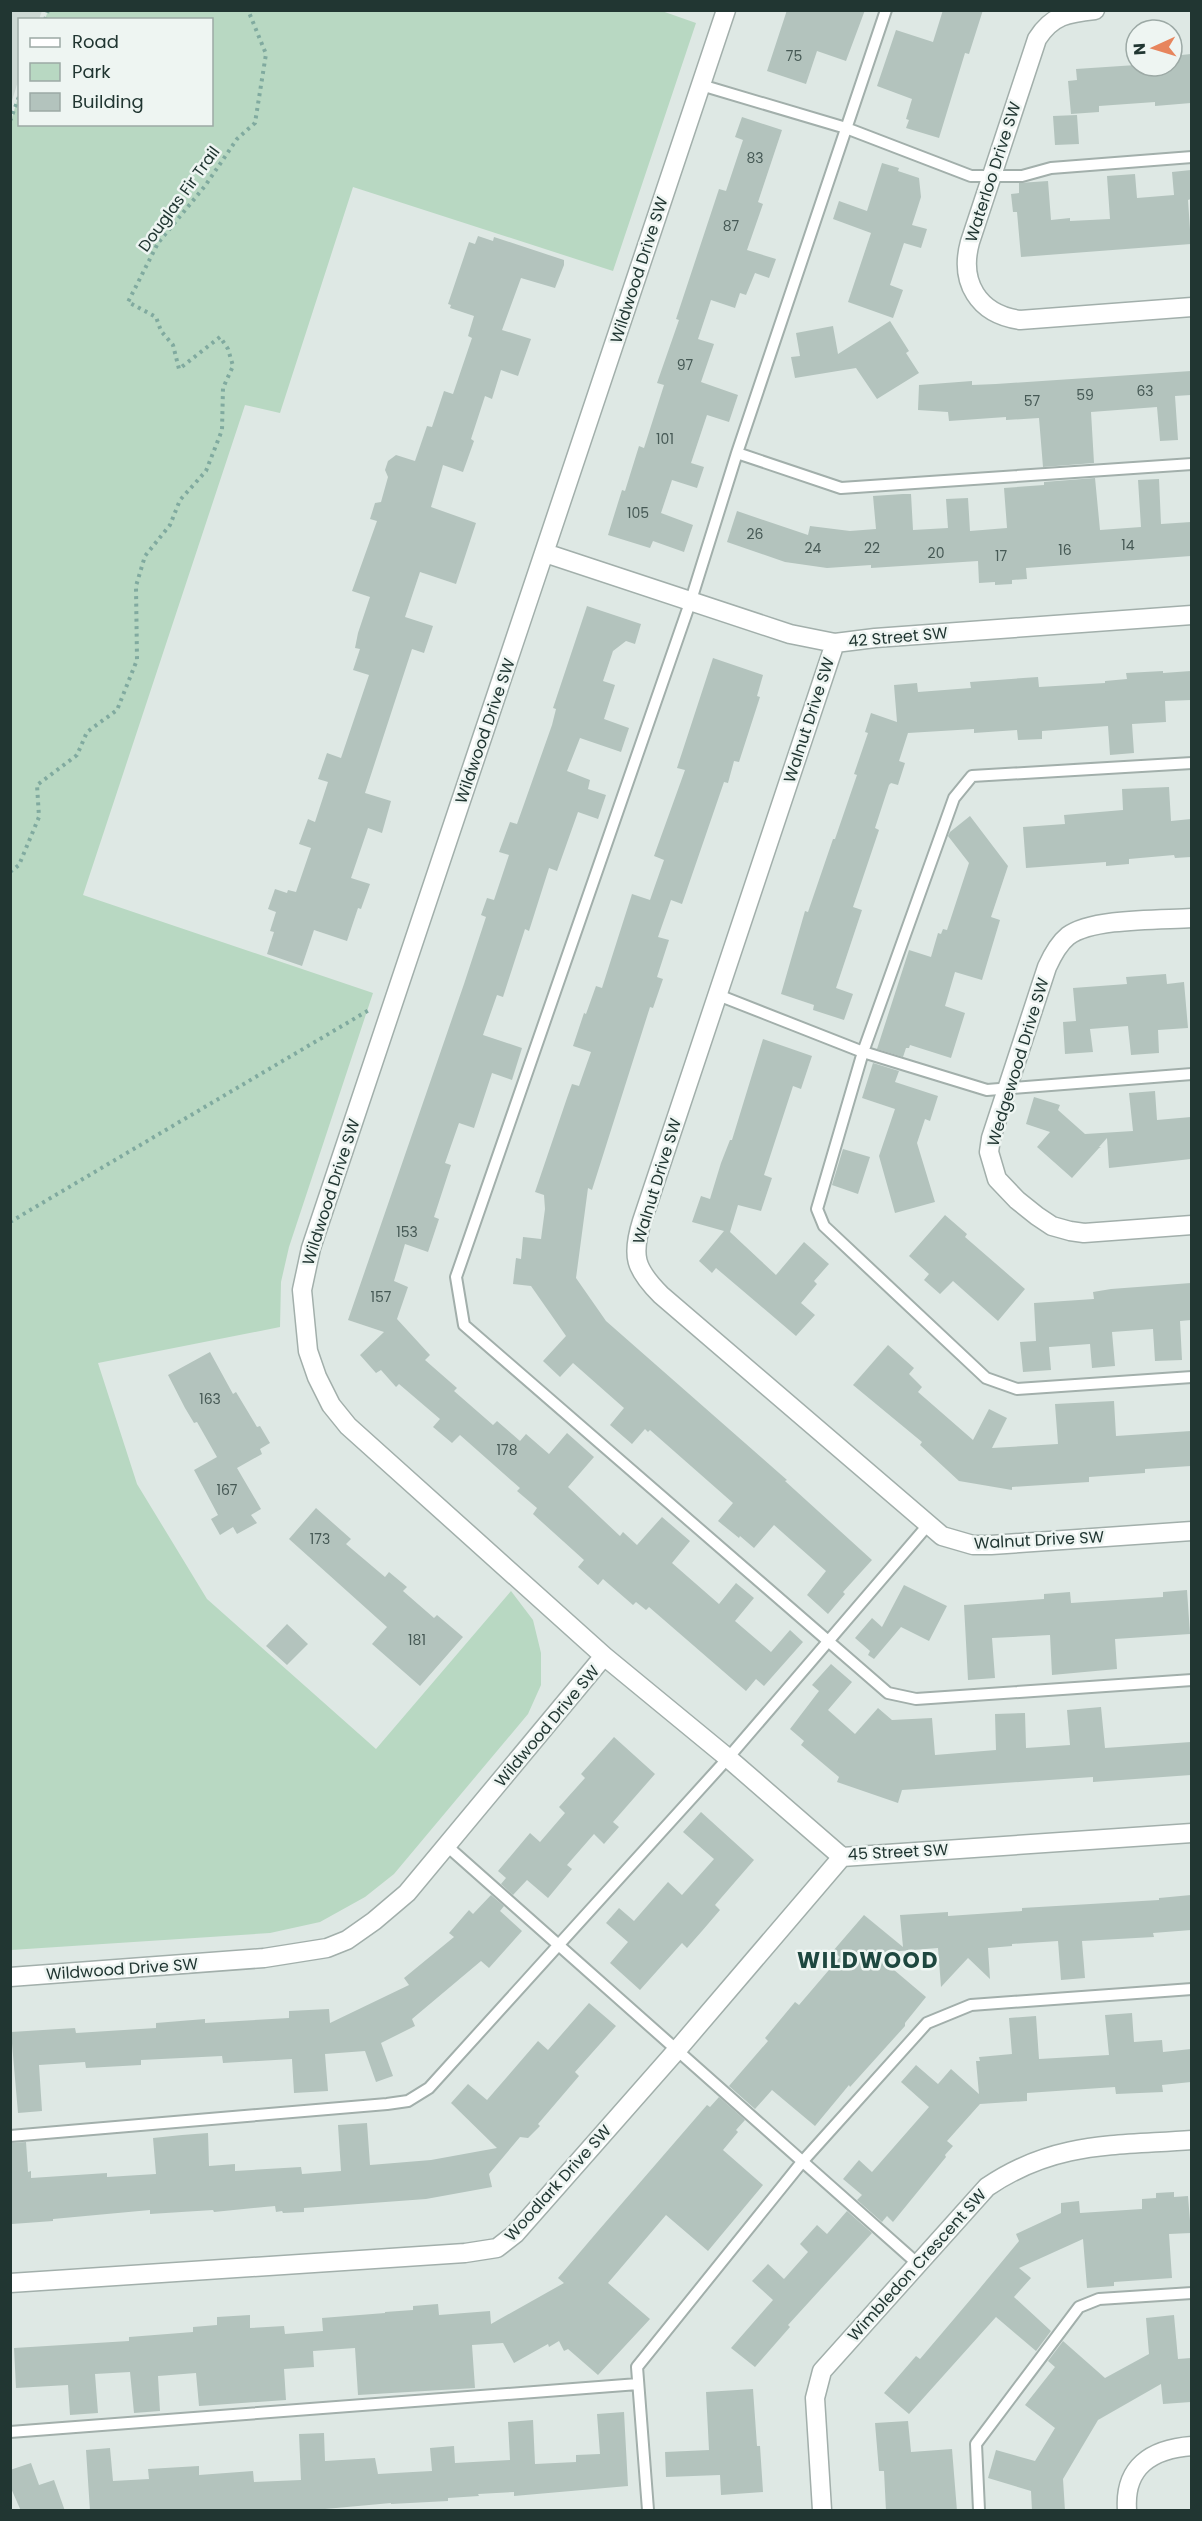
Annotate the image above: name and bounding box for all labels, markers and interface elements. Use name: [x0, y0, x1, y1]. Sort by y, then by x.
legend: [18, 18, 213, 126]
north arrow: [1124, 18, 1184, 78]
text: Road: [72, 29, 119, 54]
text: N: [1128, 42, 1151, 56]
house number: 75: [786, 46, 802, 66]
text: Park: [72, 59, 111, 84]
text: Building: [72, 89, 144, 114]
street label: Waterloo Drive SW: [959, 99, 1027, 245]
street label: Douglas Fir Trail: [133, 141, 225, 257]
house number: 83: [746, 148, 764, 168]
street label: Wildwood Drive SW: [605, 194, 674, 346]
house number: 87: [723, 216, 740, 236]
house number: 97: [677, 355, 694, 375]
house number: 63: [1136, 381, 1154, 401]
house number: 59: [1076, 385, 1094, 405]
house number: 57: [1024, 391, 1041, 411]
house number: 101: [656, 429, 674, 449]
house number: 105: [627, 503, 649, 523]
house number: 26: [747, 524, 764, 544]
house number: 14: [1121, 535, 1135, 555]
house number: 24: [805, 538, 822, 558]
house number: 22: [864, 538, 880, 558]
house number: 16: [1058, 540, 1072, 560]
house number: 20: [928, 543, 944, 563]
house number: 17: [995, 546, 1007, 566]
street label: 42 Street SW: [847, 621, 949, 653]
street label: Walnut Drive SW: [778, 654, 840, 786]
street label: Wildwood Drive SW: [449, 655, 521, 807]
street label: Wedgewood Drive SW: [981, 975, 1055, 1149]
street label: Walnut Drive SW: [627, 1115, 687, 1247]
street label: Wildwood Drive SW: [297, 1116, 366, 1268]
house number: 153: [396, 1222, 418, 1242]
house number: 157: [371, 1287, 392, 1307]
house number: 163: [199, 1389, 221, 1409]
house number: 178: [497, 1440, 518, 1460]
house number: 167: [216, 1480, 238, 1500]
street label: Walnut Drive SW: [973, 1525, 1105, 1555]
house number: 173: [310, 1529, 330, 1549]
house number: 181: [408, 1630, 426, 1650]
street label: Wildwood Drive SW: [489, 1660, 605, 1792]
street label: 45 Street SW: [847, 1838, 949, 1866]
district label: WILDWOOD: [797, 1945, 939, 1976]
street label: Wildwood Drive SW: [45, 1952, 199, 1986]
street label: Woodlark Drive SW: [499, 2119, 617, 2246]
street label: Wimbledon Crescent SW: [842, 2184, 992, 2346]

